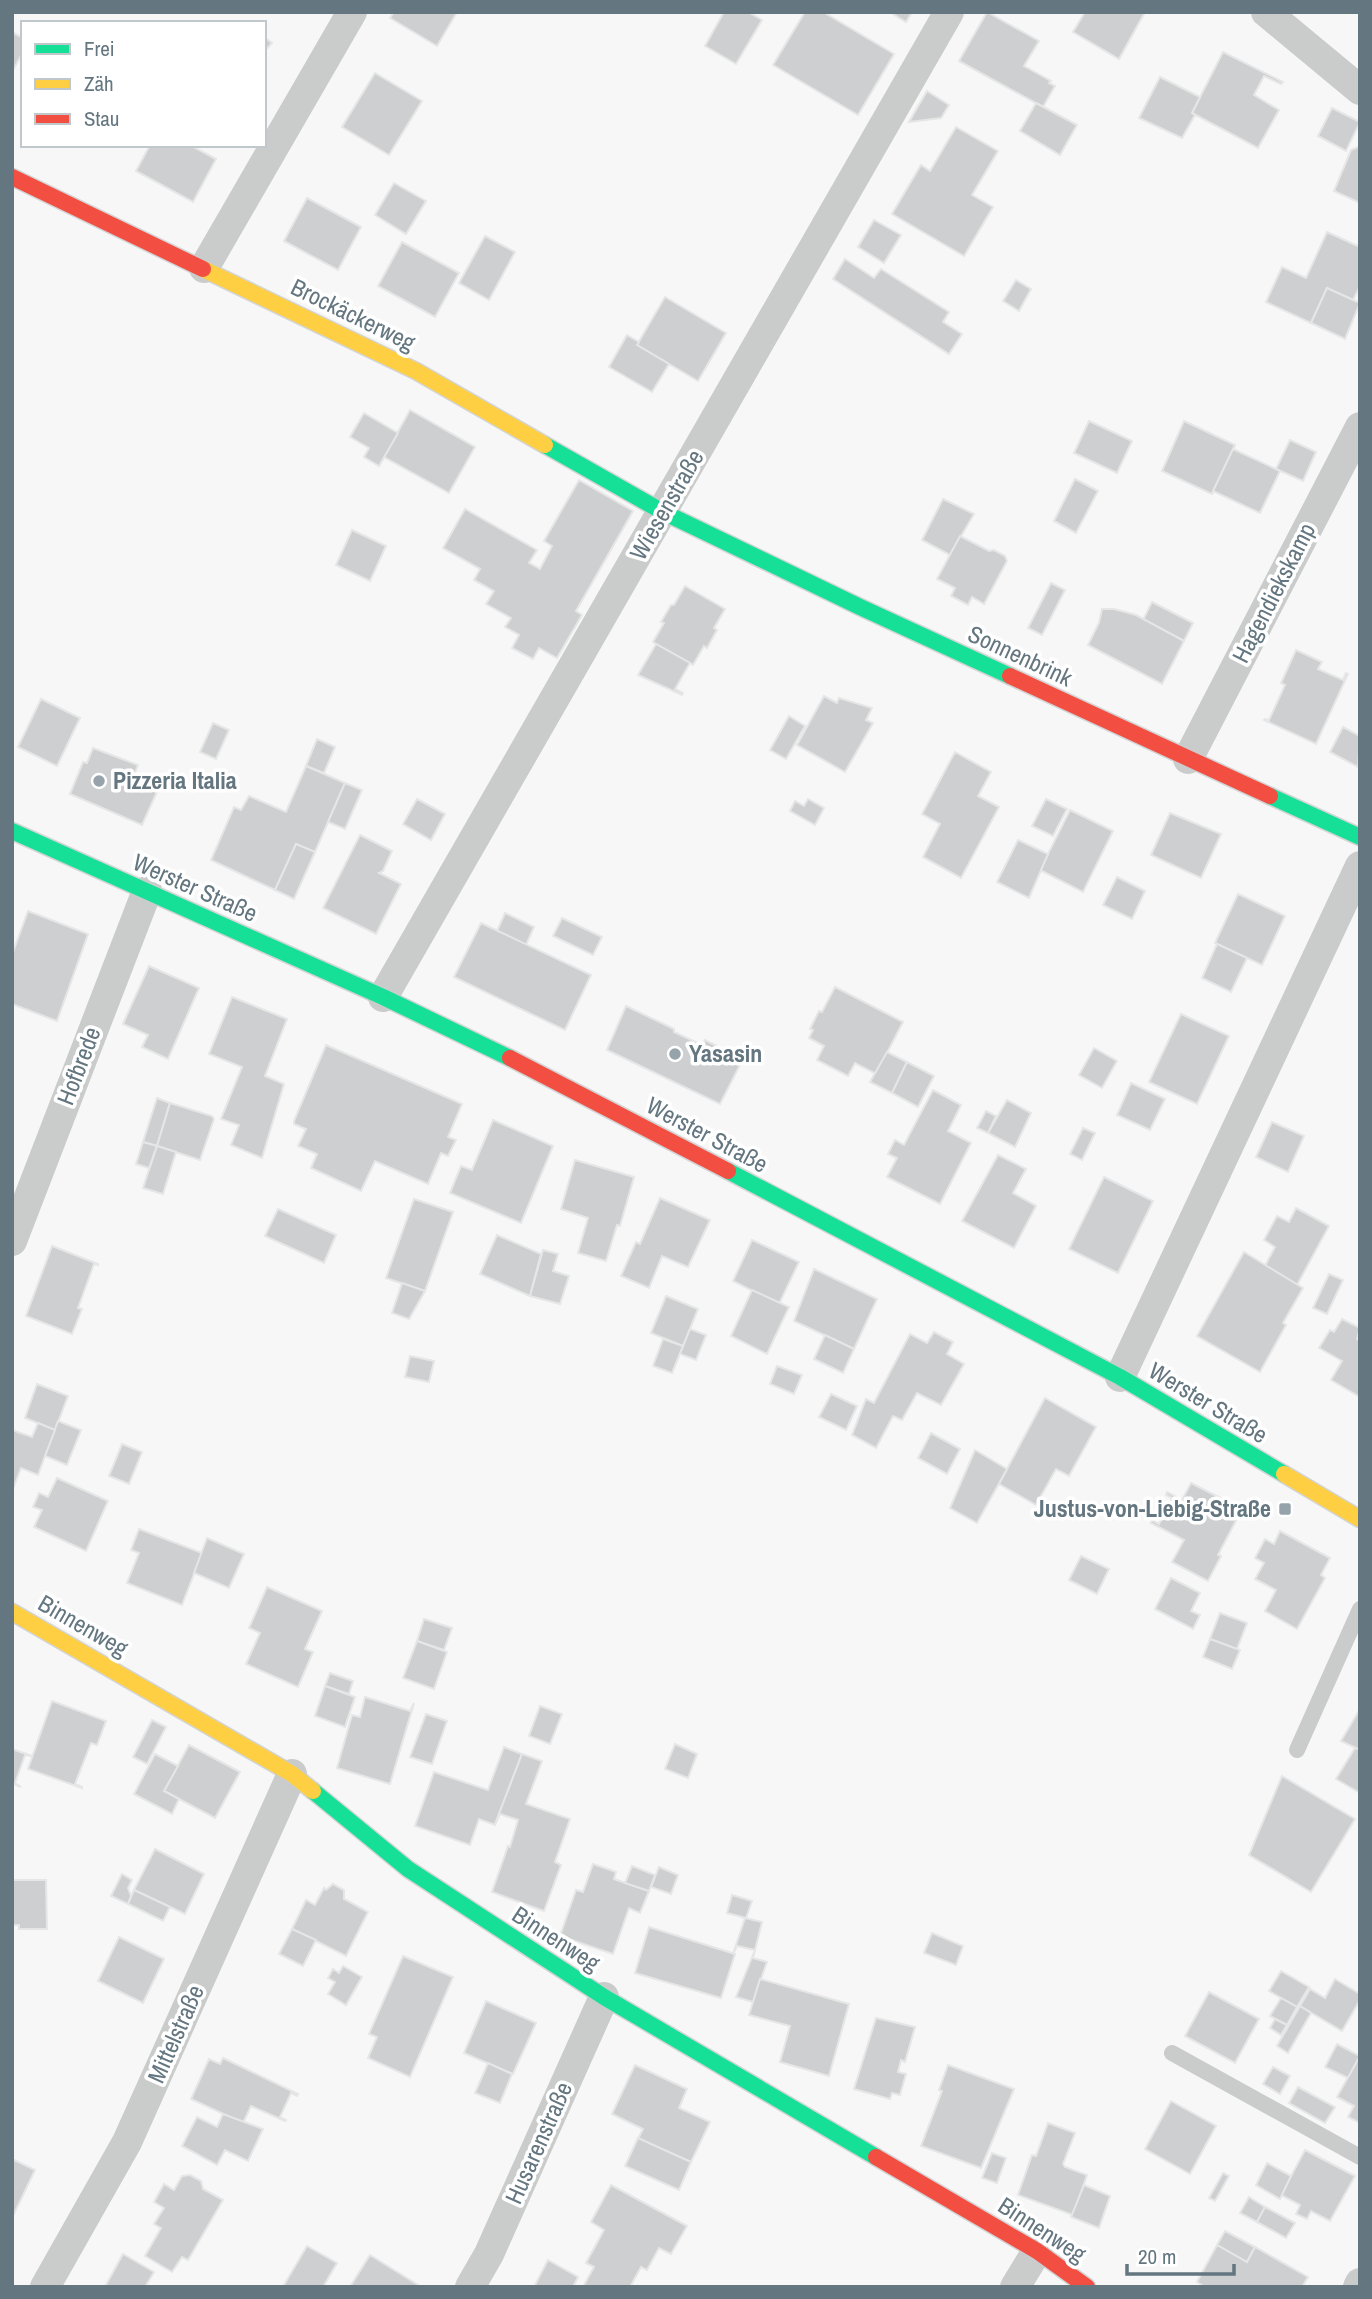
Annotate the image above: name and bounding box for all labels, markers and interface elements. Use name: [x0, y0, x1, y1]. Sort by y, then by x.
legend: [21, 21, 266, 147]
text: Frei: [84, 34, 115, 63]
text: Zäh: [84, 69, 114, 98]
text: Stau: [84, 104, 119, 133]
street label: Brockäckerweg: [286, 270, 421, 358]
street label: Wiesenstraße: [622, 443, 711, 566]
street label: Hagendiekskamp: [1224, 517, 1322, 668]
street label: Sonnenbrink: [963, 617, 1078, 693]
place label: Pizzeria Italia: [113, 764, 237, 796]
marker: Pizzeria Italia: [91, 773, 107, 789]
street label: Werster Straße: [128, 845, 263, 929]
street label: Hofbrede: [49, 1022, 108, 1109]
place label: Yasasin: [689, 1037, 762, 1069]
marker: Yasasin: [667, 1046, 683, 1062]
street label: Werster Straße: [641, 1089, 774, 1179]
street label: Werster Straße: [1143, 1354, 1274, 1450]
place label: Justus-von-Liebig-Straße: [1034, 1492, 1271, 1524]
marker: Justus-von-Liebig-Straße: [1277, 1501, 1293, 1517]
street label: Binnenweg: [33, 1587, 134, 1664]
street label: Binnenweg: [507, 1898, 607, 1978]
street label: Mittelstraße: [139, 1980, 211, 2088]
street label: Husarenstraße: [497, 2077, 579, 2209]
street label: Binnenweg: [993, 2189, 1093, 2269]
scale bar: [1127, 2232, 1234, 2276]
text: 20 m: [1138, 2242, 1176, 2271]

